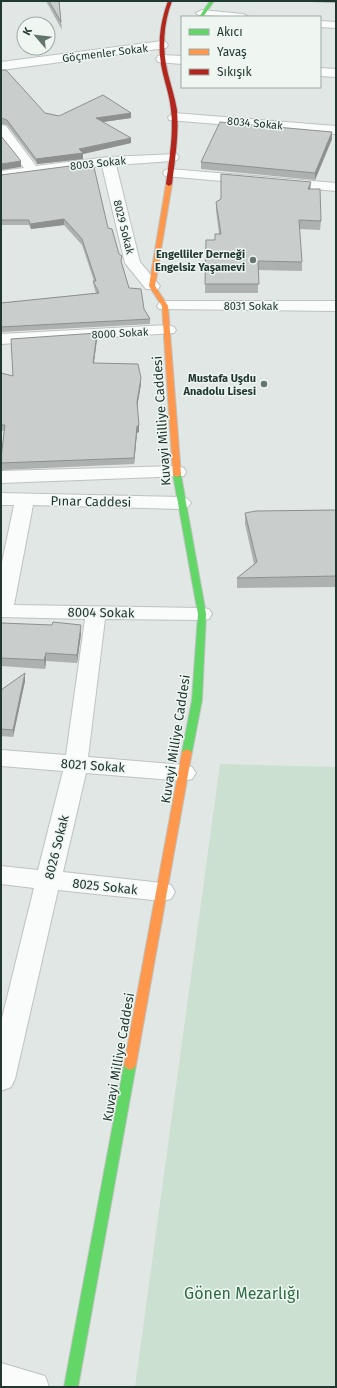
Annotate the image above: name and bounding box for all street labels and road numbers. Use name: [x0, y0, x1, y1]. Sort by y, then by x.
street label: Göçmenler Sokak: [61, 42, 149, 65]
street label: 8034 Sokak: [227, 115, 284, 132]
street label: 8003 Sokak: [69, 154, 127, 173]
street label: 8029 Sokak: [110, 199, 137, 256]
street label: 8031 Sokak: [224, 300, 279, 313]
street label: 8000 Sokak: [91, 326, 149, 341]
street label: Kuvayi Milliye Caddesi: [149, 355, 174, 486]
street label: Pınar Caddesi: [51, 493, 131, 510]
street label: 8004 Sokak: [67, 604, 135, 621]
street label: Kuvayi Milliye Caddesi: [158, 674, 193, 805]
street label: 8021 Sokak: [60, 756, 126, 775]
street label: 8026 Sokak: [41, 813, 72, 881]
street label: 8025 Sokak: [72, 876, 139, 897]
street label: Kuvayi Milliye Caddesi: [100, 992, 137, 1123]

